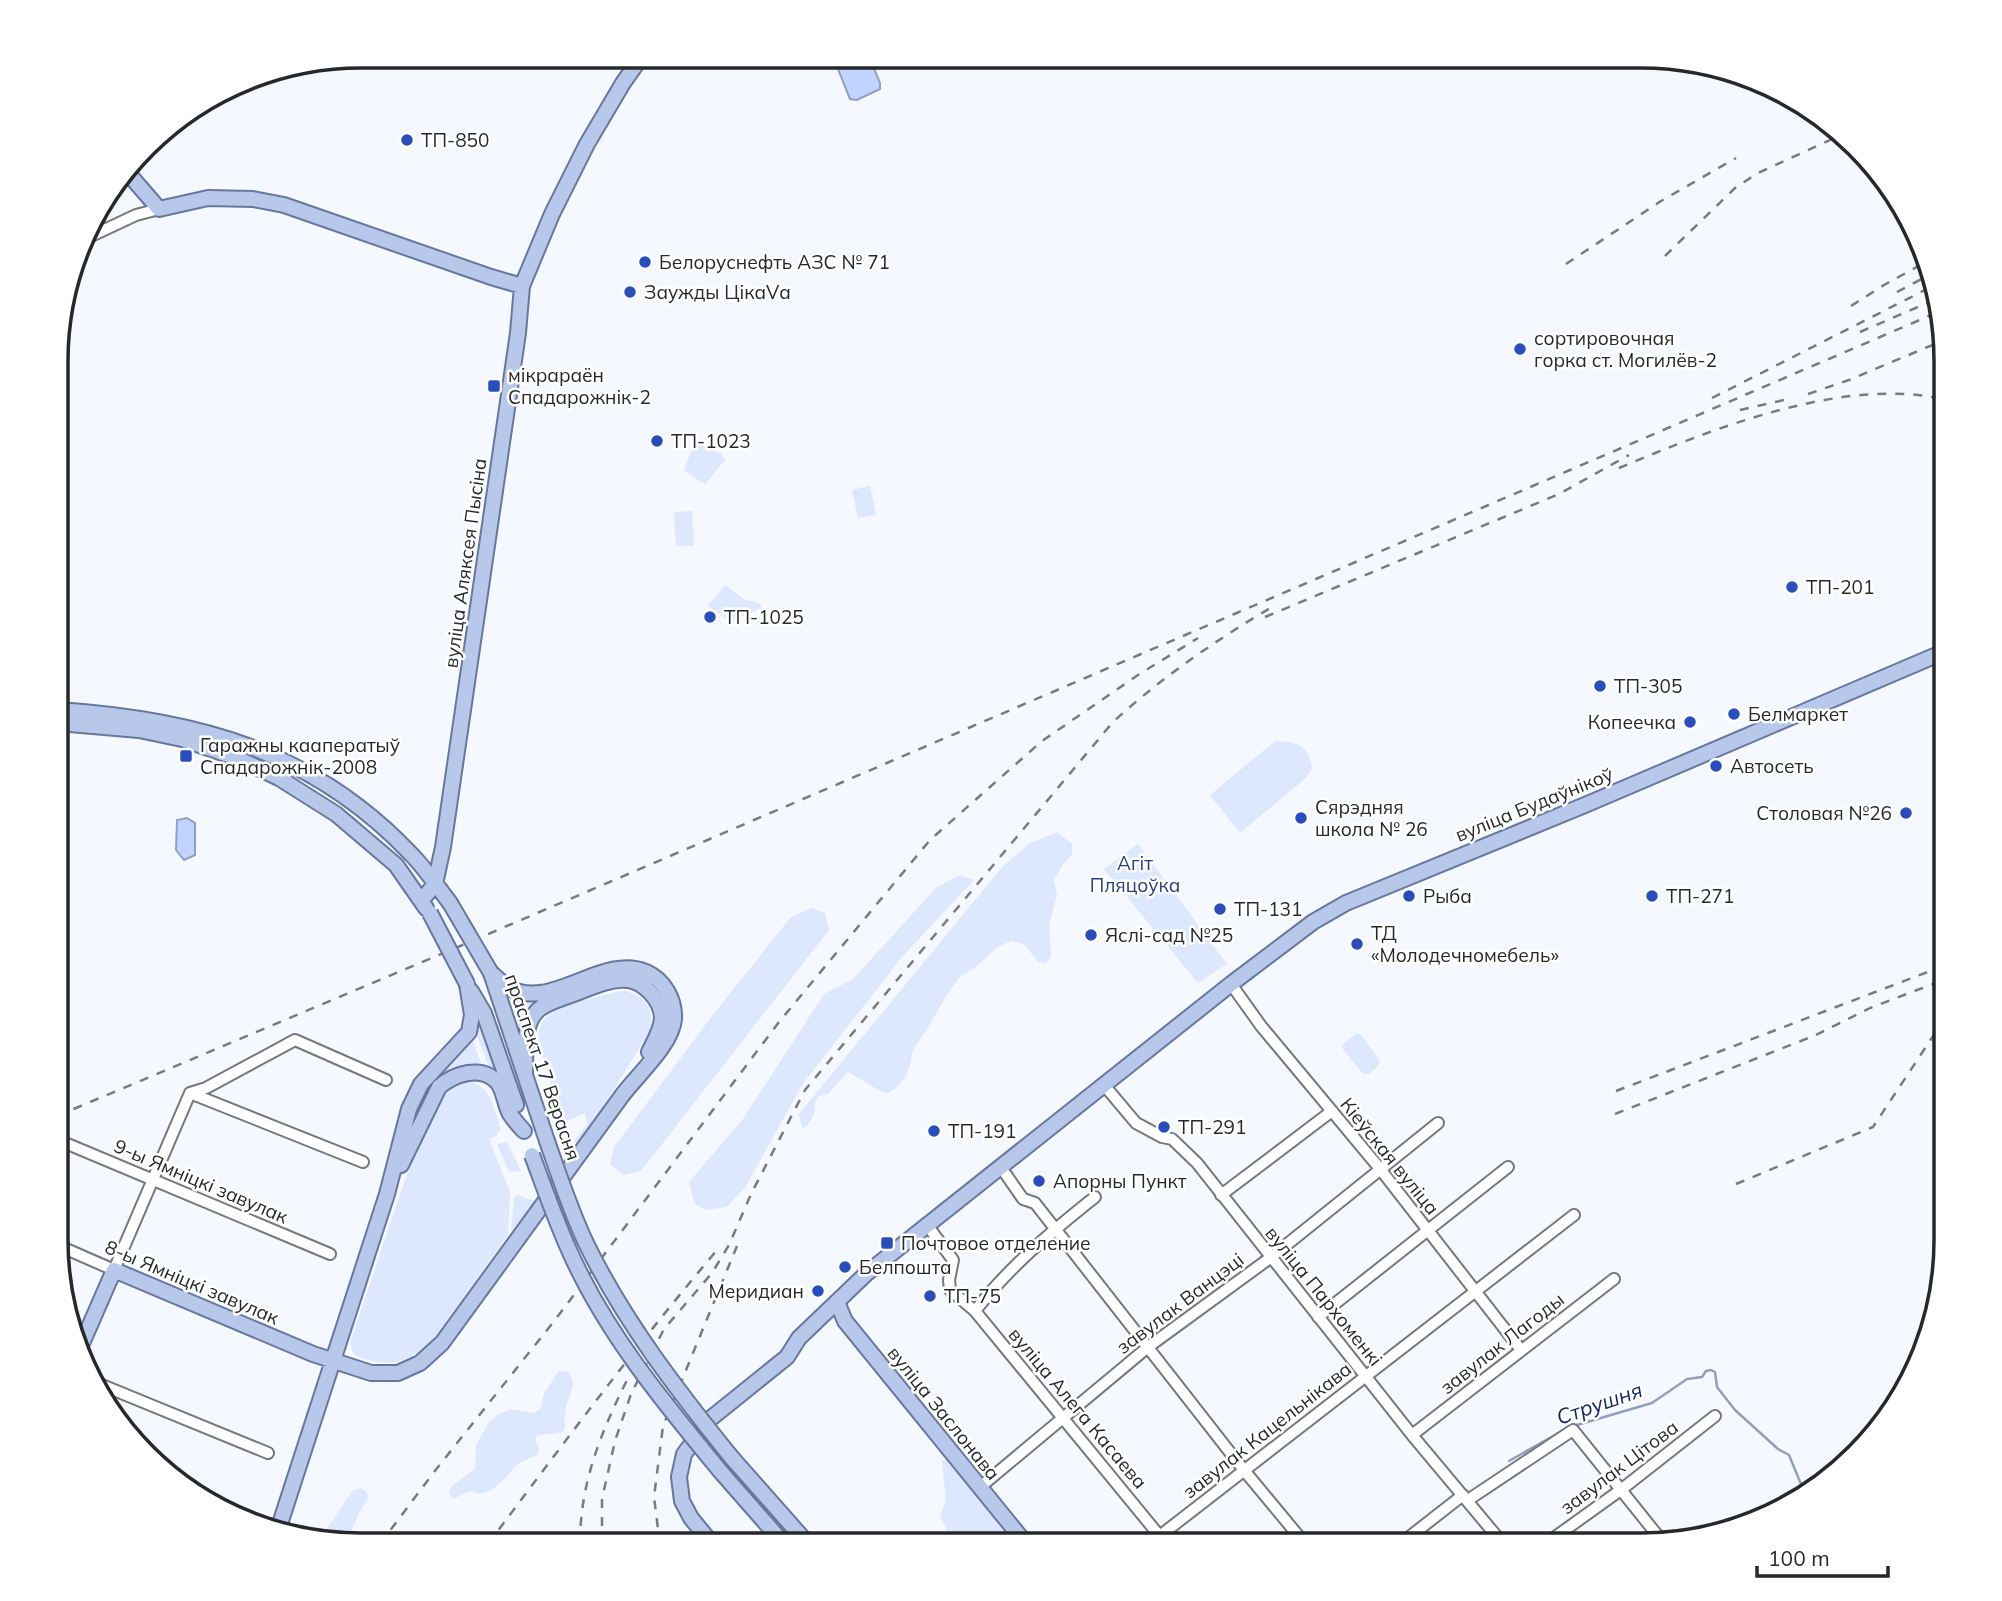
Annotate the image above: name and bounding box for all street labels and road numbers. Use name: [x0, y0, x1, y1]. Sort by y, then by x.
street label: вуліца Аляксея Пысіна: [438, 457, 492, 669]
street label: вуліца Будаўнікоў: [1452, 761, 1616, 847]
street label: праспект 17 Верасня: [500, 971, 586, 1163]
street label: Кіеўская вуліца: [1335, 1093, 1445, 1219]
street label: 9-ы Ямніцкі завулак: [110, 1133, 292, 1229]
street label: вуліца Пархоменкі: [1260, 1221, 1388, 1371]
street label: 8-ы Ямніцкі завулак: [101, 1234, 283, 1330]
street label: завулак Ванцэці: [1112, 1247, 1248, 1359]
street label: завулак Лагоды: [1435, 1287, 1569, 1399]
street label: вуліца Алега Касаева: [1004, 1323, 1152, 1493]
street label: вуліца Заслонава: [883, 1341, 1005, 1485]
street label: завулак Кацельнікава: [1178, 1357, 1356, 1503]
street label: завулак Цітова: [1555, 1415, 1683, 1519]

